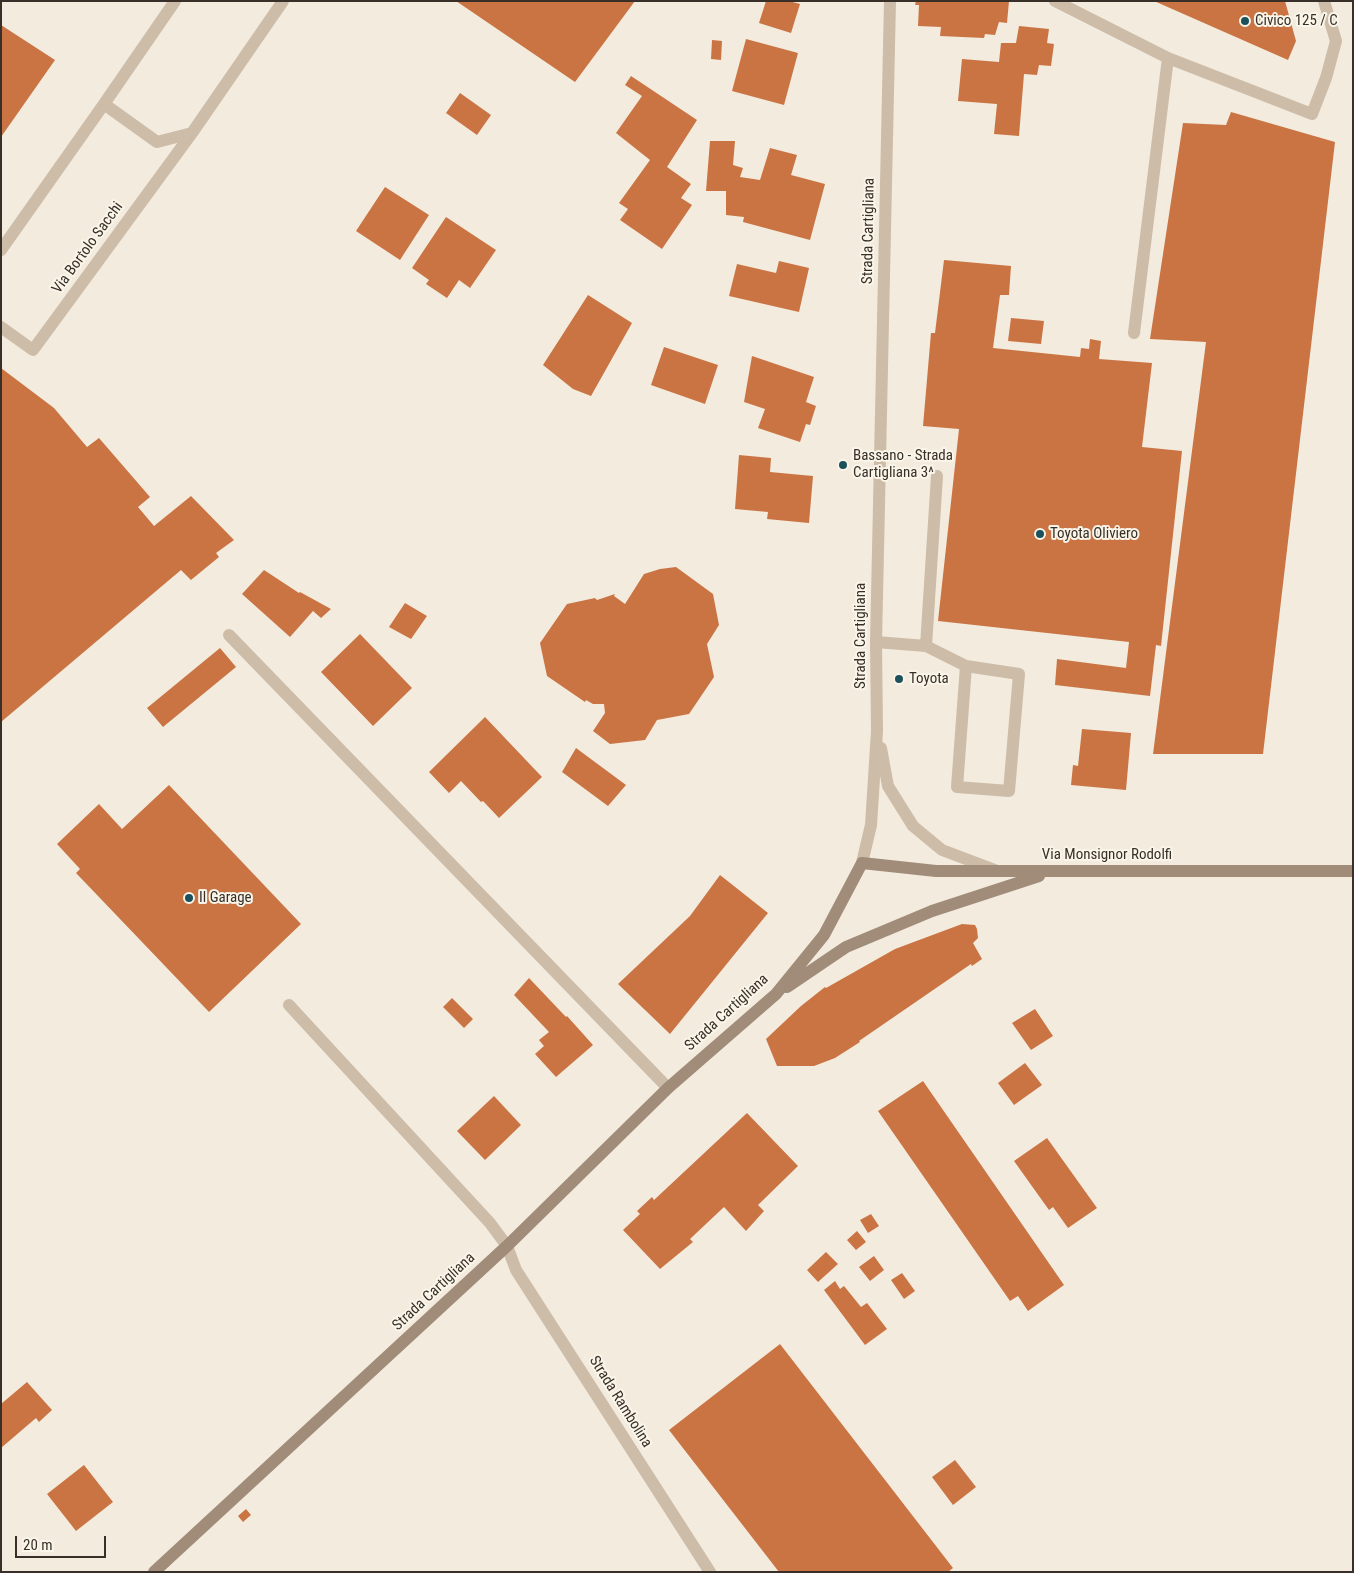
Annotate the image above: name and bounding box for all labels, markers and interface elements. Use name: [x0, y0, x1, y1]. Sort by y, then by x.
place label: Civico 125 / C: [1255, 12, 1338, 30]
marker: Civico 125 / C: [1239, 15, 1251, 27]
street label: Strada Cartigliana: [859, 178, 879, 284]
street label: Via Bortolo Sacchi: [49, 199, 127, 297]
place label: Bassano - Strada Cartigliana 3^: [853, 447, 953, 482]
marker: Bassano - Strada Cartigliana 3^: [837, 459, 849, 471]
place label: Toyota Oliviero: [1050, 525, 1138, 543]
marker: Toyota Oliviero: [1034, 528, 1046, 540]
street label: Strada Cartigliana: [852, 583, 870, 689]
place label: Toyota: [909, 670, 949, 688]
marker: Toyota: [893, 673, 905, 685]
street label: Via Monsignor Rodolfi: [1042, 846, 1172, 864]
place label: Il Garage: [199, 889, 252, 907]
marker: Il Garage: [183, 892, 195, 904]
street label: Strada Cartigliana: [682, 971, 772, 1055]
street label: Strada Cartigliana: [389, 1249, 479, 1335]
street label: Strada Rambolina: [585, 1353, 655, 1451]
scale bar: [18, 1526, 109, 1558]
text: 20 m: [23, 1536, 53, 1554]

